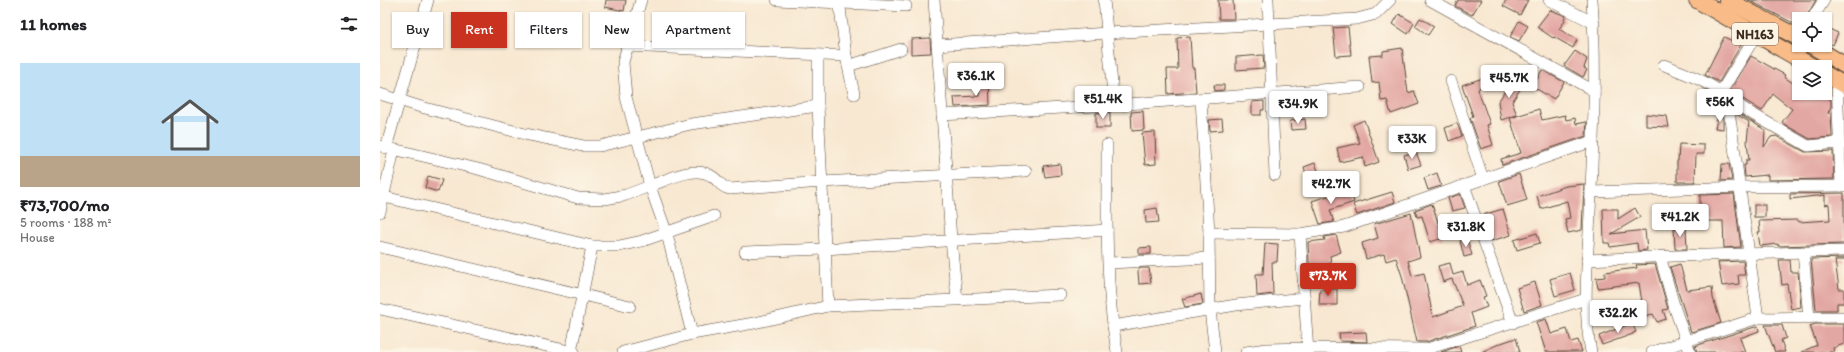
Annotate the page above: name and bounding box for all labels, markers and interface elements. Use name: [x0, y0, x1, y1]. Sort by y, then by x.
chip: Buy: [392, 12, 443, 48]
chip: Rent: [451, 12, 507, 48]
chip: Filters: [515, 12, 582, 48]
chip: New: [590, 12, 644, 48]
chip: Apartment: [652, 12, 745, 48]
map controls: [1792, 12, 1832, 100]
button: locate: [1792, 12, 1832, 52]
icon: filters: [338, 13, 360, 35]
text: 11 homes: [20, 14, 87, 34]
road number: NH163: [1732, 23, 1778, 45]
button: layers: [1792, 60, 1832, 100]
pin: ₹36.1K: [943, 63, 1009, 97]
pin: ₹45.7K: [1476, 65, 1542, 99]
text: ₹36.1K: [957, 68, 995, 83]
text: ₹45.7K: [1490, 70, 1528, 85]
pin: ₹51.4K: [1070, 86, 1136, 120]
icon: home: [154, 89, 226, 161]
pin: ₹56K: [1696, 89, 1744, 123]
text: ₹51.4K: [1084, 91, 1122, 106]
pin: ₹34.9K: [1265, 91, 1331, 125]
text: ₹56K: [1706, 94, 1734, 109]
text: ₹34.9K: [1278, 96, 1318, 111]
pin: ₹33K: [1388, 126, 1436, 160]
text: ₹33K: [1398, 131, 1426, 146]
pin: ₹42.7K: [1298, 171, 1364, 205]
text: ₹42.7K: [1312, 176, 1350, 191]
text: ₹73,700/mo: [20, 195, 109, 215]
pin: ₹41.2K: [1647, 204, 1713, 238]
text: ₹41.2K: [1661, 209, 1699, 224]
pin: ₹31.8K: [1433, 214, 1499, 248]
text: 5 rooms · 188 m²: [20, 215, 112, 230]
text: ₹31.8K: [1447, 219, 1485, 234]
text: House: [20, 230, 55, 245]
pin: ₹73.7K: [1295, 263, 1361, 297]
text: ₹73.7K: [1309, 268, 1347, 283]
pin: ₹32.2K: [1585, 300, 1651, 334]
text: ₹32.2K: [1599, 305, 1637, 320]

